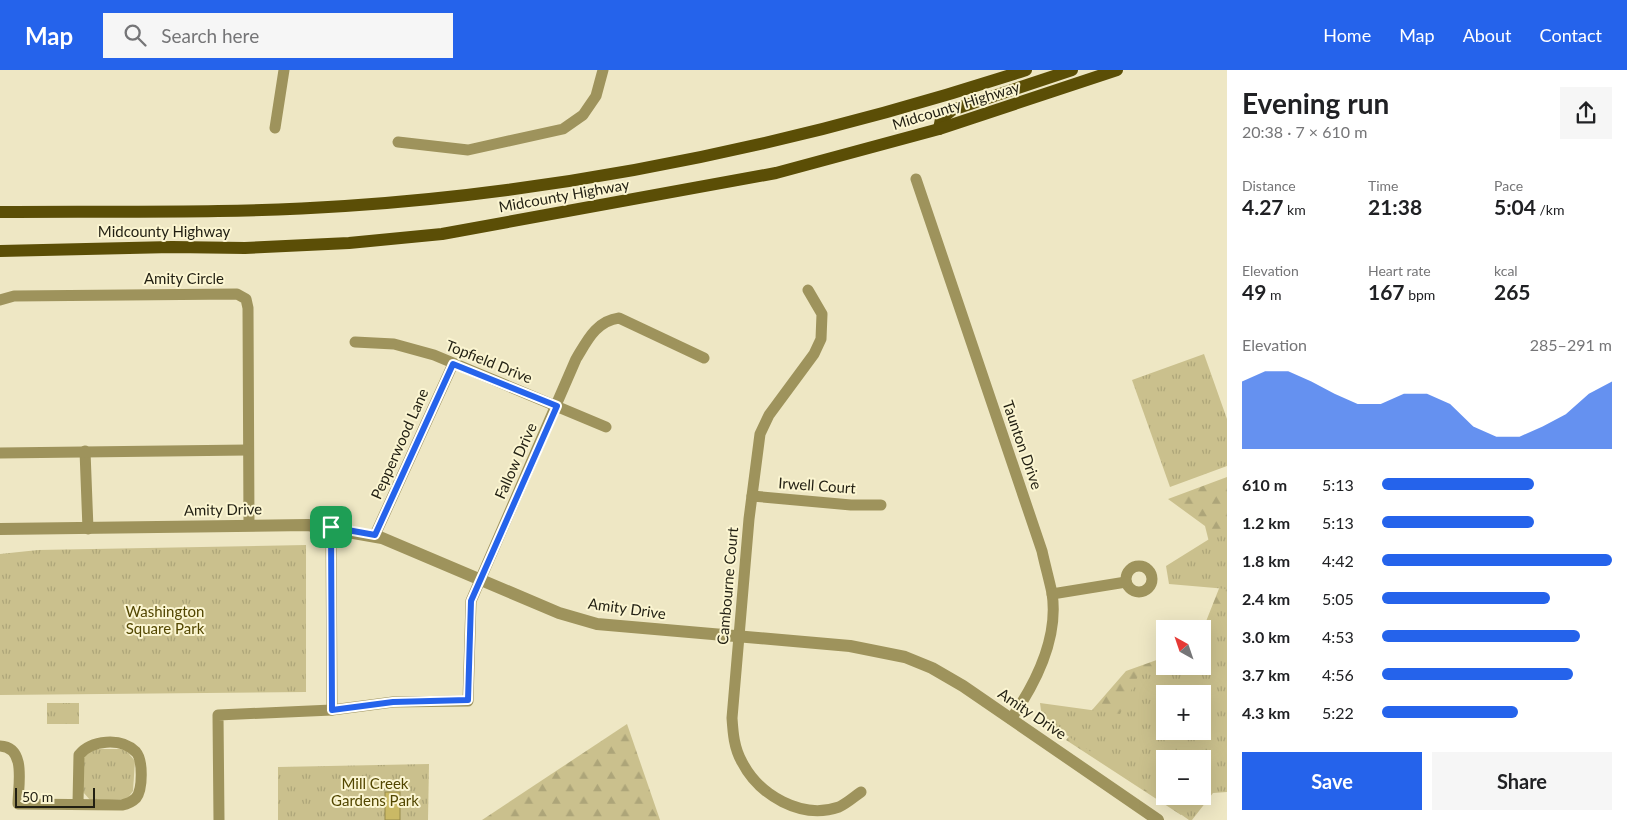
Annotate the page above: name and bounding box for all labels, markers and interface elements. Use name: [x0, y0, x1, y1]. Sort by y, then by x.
search box: [103, 13, 453, 58]
text: Map: [25, 21, 73, 50]
icon: search: [121, 21, 149, 49]
text: Search here: [161, 24, 259, 47]
text: Home: [1323, 24, 1371, 46]
text: Map: [1399, 24, 1435, 46]
text: About: [1463, 24, 1512, 46]
text: Contact: [1540, 24, 1602, 46]
street label: Midcounty Highway: [890, 77, 1022, 133]
text: Evening run: [1242, 86, 1389, 120]
button: share: [1560, 87, 1612, 139]
text: 20:38 · 7 × 610 m: [1242, 122, 1367, 141]
street label: Midcounty Highway: [497, 175, 631, 215]
text: Distance: [1242, 177, 1296, 194]
text: Time: [1368, 177, 1399, 194]
text: Pace: [1494, 177, 1523, 194]
text: 4.27: [1242, 194, 1284, 219]
text: 21:38: [1368, 194, 1422, 219]
text: 5:04: [1494, 194, 1536, 219]
text: km: [1284, 201, 1306, 218]
text: /km: [1536, 201, 1565, 218]
street label: Midcounty Highway: [98, 222, 230, 240]
text: Elevation: [1242, 262, 1299, 279]
text: Heart rate: [1368, 262, 1431, 279]
text: kcal: [1494, 262, 1518, 279]
street label: Amity Circle: [144, 269, 224, 287]
text: 49: [1242, 279, 1266, 304]
text: 167: [1368, 279, 1405, 304]
text: 265: [1494, 279, 1531, 304]
text: m: [1266, 286, 1281, 303]
text: bpm: [1405, 286, 1435, 303]
text: Elevation: [1242, 335, 1307, 354]
text: 285–291 m: [1530, 335, 1612, 354]
street label: Topfield Drive: [443, 336, 535, 387]
street label: Pepperwood Lane: [367, 385, 432, 502]
street label: Taunton Drive: [999, 398, 1047, 492]
street label: Fallow Drive: [490, 420, 540, 501]
street label: Irwell Court: [778, 473, 857, 497]
text: 610 m: [1242, 475, 1287, 494]
text: 5:13: [1322, 475, 1354, 494]
street label: Amity Drive: [184, 499, 262, 519]
pin: [310, 506, 352, 548]
icon: arrive: [317, 513, 345, 541]
text: 1.2 km: [1242, 513, 1290, 532]
text: 5:13: [1322, 513, 1354, 532]
street label: Cambourne Court: [713, 526, 741, 646]
text: 1.8 km: [1242, 551, 1290, 570]
text: 4:42: [1322, 551, 1354, 570]
text: 2.4 km: [1242, 589, 1290, 608]
text: 5:05: [1322, 589, 1354, 608]
street label: Amity Drive: [587, 594, 667, 622]
park label: Washington Square Park: [126, 602, 205, 637]
north arrow: [1156, 620, 1211, 675]
map controls: [1156, 620, 1211, 805]
text: 3.0 km: [1242, 627, 1290, 646]
text: 4:53: [1322, 627, 1354, 646]
text: 3.7 km: [1242, 665, 1290, 684]
text: 4:56: [1322, 665, 1354, 684]
street label: Amity Drive: [995, 684, 1070, 743]
button: +: [1156, 685, 1211, 740]
text: 4.3 km: [1242, 703, 1290, 722]
text: 5:22: [1322, 703, 1354, 722]
button: −: [1156, 750, 1211, 805]
button: Save: [1242, 752, 1422, 810]
button: Share: [1432, 752, 1612, 810]
park label: Mill Creek Gardens Park: [331, 774, 419, 809]
scale bar: [15, 785, 95, 808]
text: 50 m: [22, 788, 53, 805]

